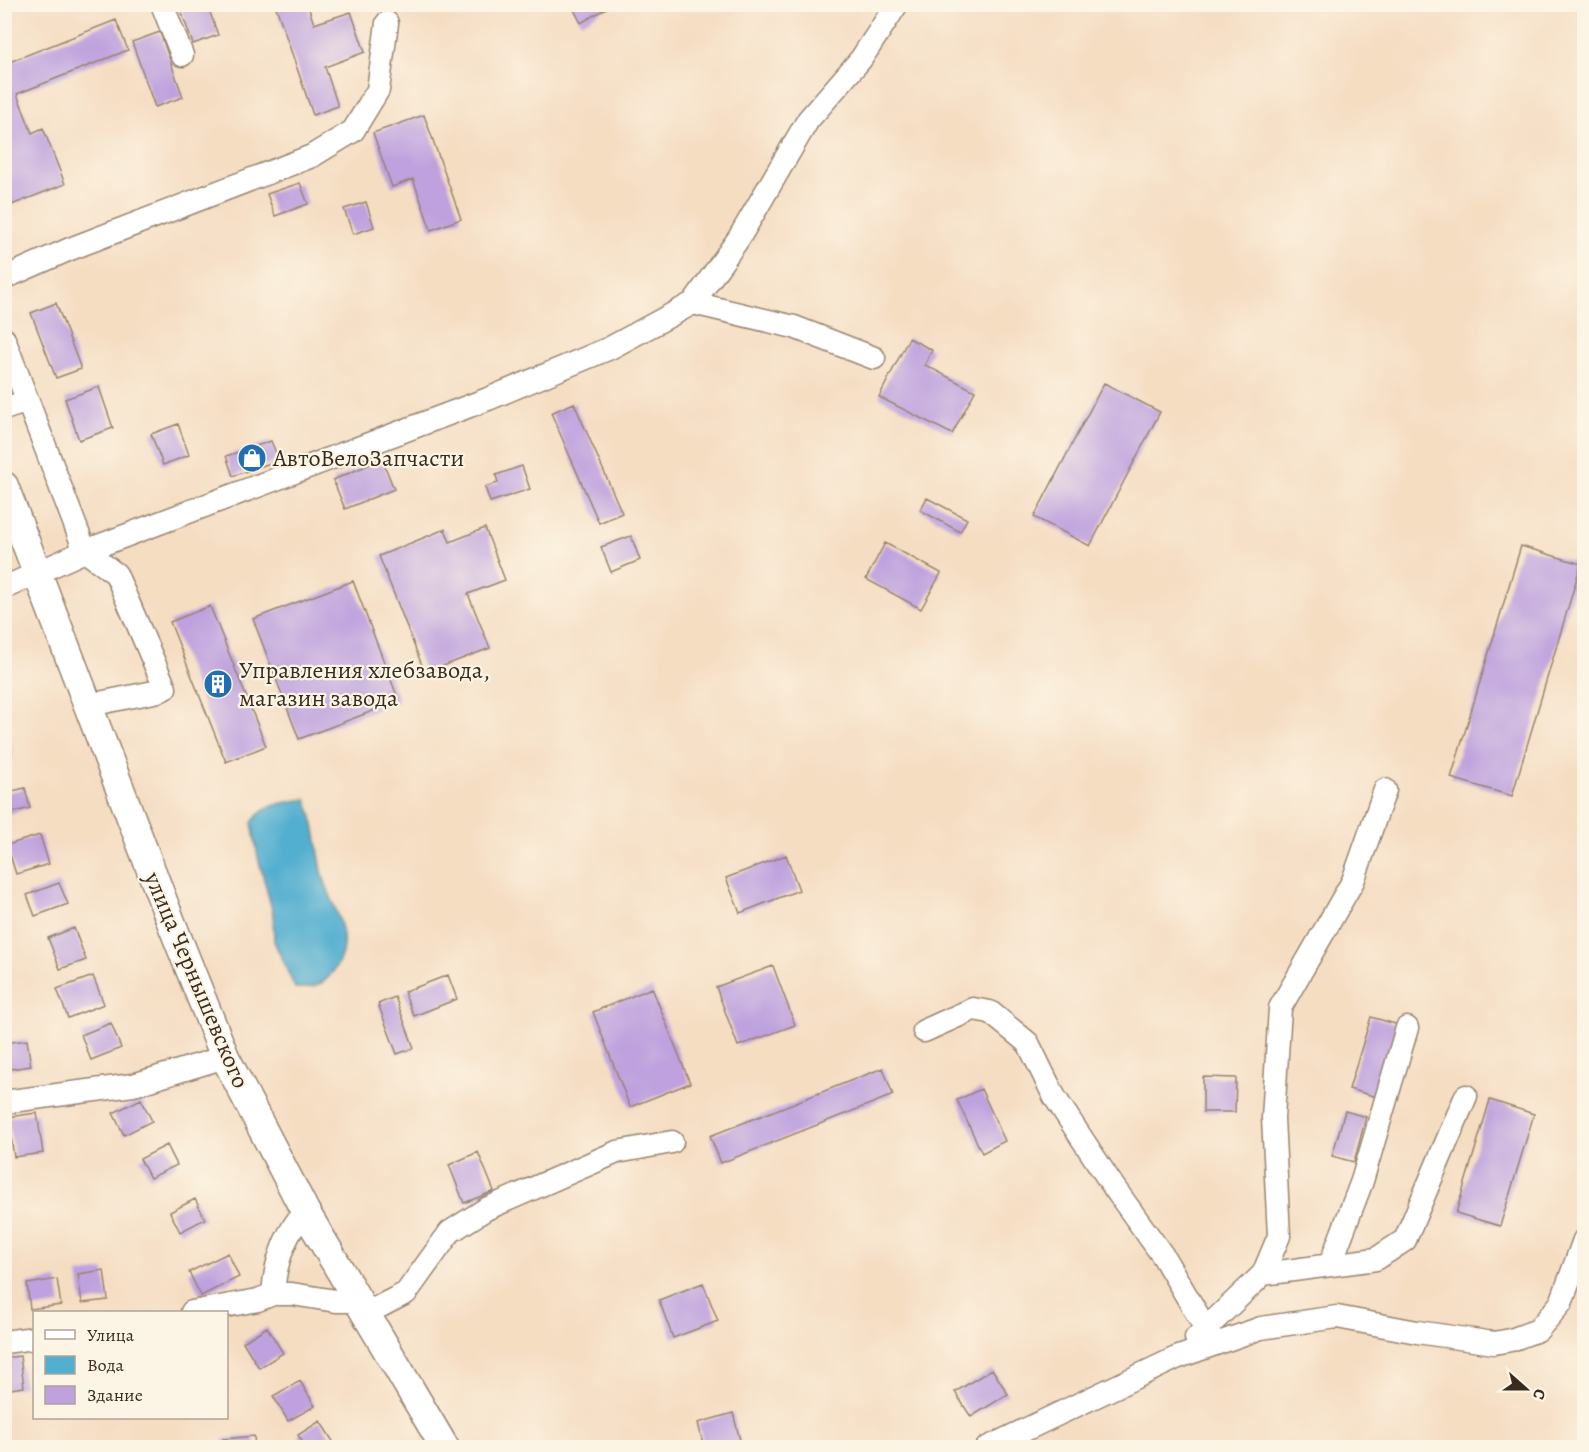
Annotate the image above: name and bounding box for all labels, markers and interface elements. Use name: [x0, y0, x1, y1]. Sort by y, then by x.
shop icon: АвтоВелоЗапчасти: [236, 442, 268, 474]
place label: АвтоВелоЗапчасти: [272, 442, 464, 474]
place label: Управления хлебзавода, магазин завода: [239, 654, 490, 714]
building icon: Управления хлебзавода, магазин завода: [202, 668, 234, 700]
street label: улица Чернышевского: [137, 866, 257, 1093]
legend: [33, 1311, 228, 1419]
text: Улица: [87, 1323, 135, 1347]
text: Вода: [87, 1353, 125, 1377]
north arrow: [1496, 1359, 1556, 1419]
text: Здание: [87, 1383, 143, 1407]
text: С: [1527, 1385, 1551, 1403]

